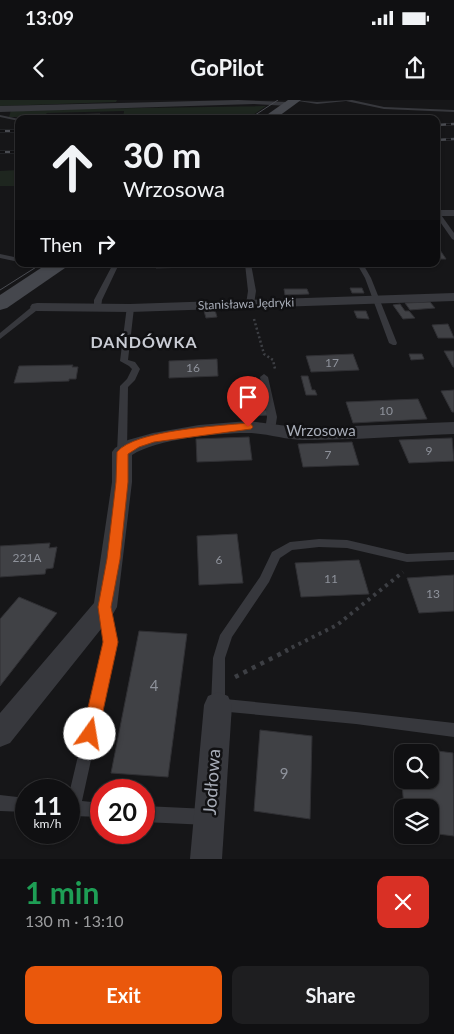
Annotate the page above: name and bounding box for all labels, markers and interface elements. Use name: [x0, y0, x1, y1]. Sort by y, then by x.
text: 13:09: [25, 6, 74, 29]
icon: back: [25, 54, 53, 82]
text: GoPilot: [190, 54, 264, 81]
icon: share: [401, 54, 429, 82]
text: 30 m: [123, 133, 201, 175]
icon: ahead: [40, 135, 105, 200]
text: Wrzosowa: [123, 175, 225, 202]
icon: right: [92, 230, 120, 258]
text: Then: [40, 233, 82, 256]
street label: Stanisława Jędryki: [198, 294, 295, 313]
district label: DAŃDÓWKA: [91, 332, 198, 351]
house number: 17: [325, 355, 339, 370]
house number: 16: [186, 360, 200, 375]
pin: [227, 376, 269, 427]
icon: arrive: [234, 383, 262, 411]
house number: 10: [379, 403, 393, 418]
street label: Wrzosowa: [286, 421, 356, 439]
house number: 9: [426, 443, 433, 458]
house number: 7: [325, 447, 332, 462]
house number: 221A: [12, 550, 42, 565]
house number: 6: [216, 552, 223, 567]
house number: 11: [324, 571, 338, 586]
house number: 13: [426, 586, 440, 601]
house number: 4: [150, 676, 159, 694]
position arrow: [63, 707, 115, 759]
map controls: [394, 744, 439, 844]
button: search: [394, 744, 439, 789]
street label: Jodłowa: [198, 748, 224, 816]
house number: 9: [280, 764, 288, 782]
speed limit sign: 20: [90, 779, 155, 844]
text: 11: [33, 790, 62, 820]
button: layers: [394, 799, 439, 844]
text: km/h: [33, 816, 62, 831]
text: 1 min: [25, 874, 99, 910]
button: close: [377, 876, 429, 928]
text: 130 m · 13:10: [25, 911, 124, 930]
button: Exit: [25, 966, 222, 1024]
button: Share: [232, 966, 429, 1024]

